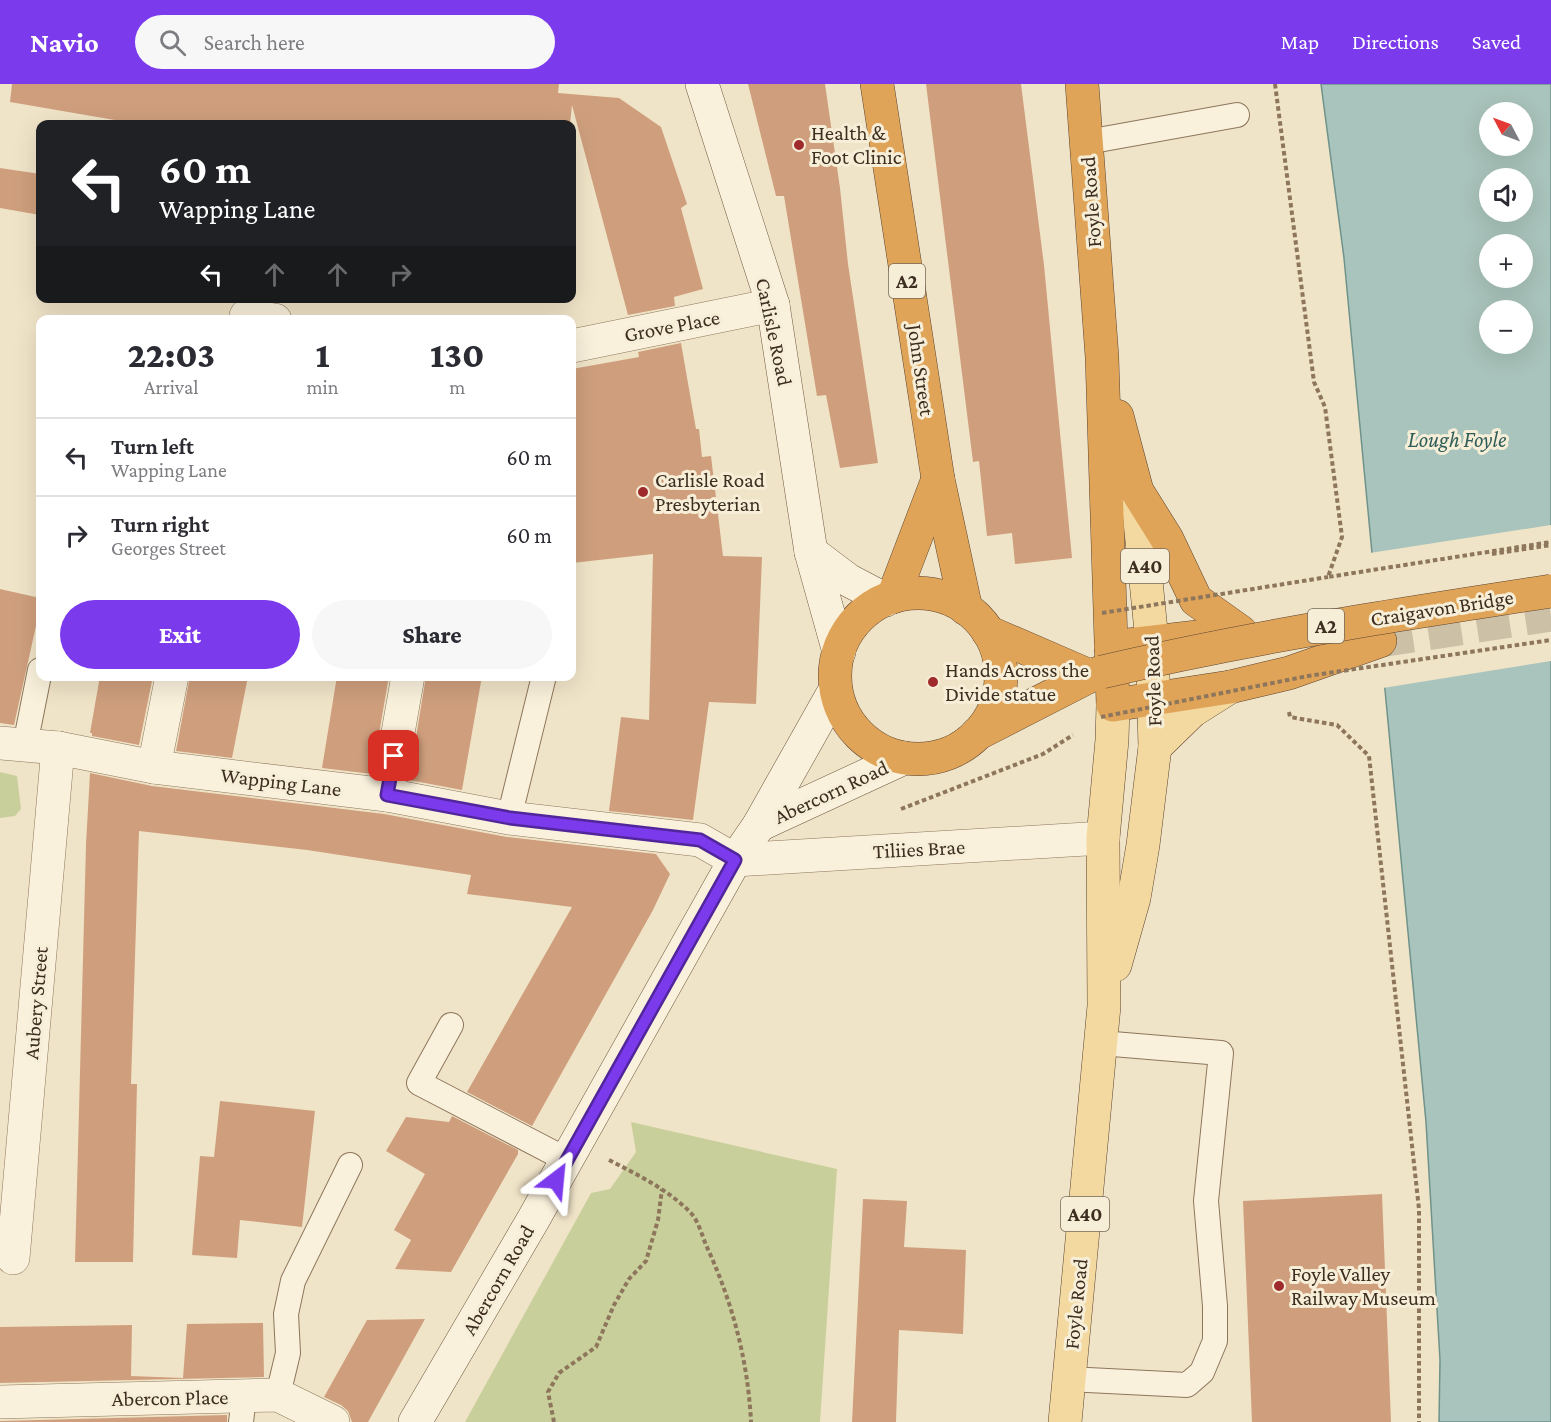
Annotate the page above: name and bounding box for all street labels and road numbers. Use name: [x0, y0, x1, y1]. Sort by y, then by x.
street label: Foyle Road: [1076, 156, 1106, 248]
road number: A2: [889, 264, 925, 298]
street label: Carlisle Road: [751, 276, 797, 388]
street label: Grove Place: [622, 305, 722, 347]
street label: John Street: [902, 321, 939, 418]
road number: A40: [1121, 549, 1169, 583]
street label: Craigavon Bridge: [1369, 585, 1515, 631]
road number: A2: [1308, 609, 1344, 643]
street label: Foyle Road: [1139, 635, 1167, 727]
street label: Abercorn Road: [770, 755, 892, 829]
street label: Wapping Lane: [219, 763, 343, 801]
street label: Tiliies Brae: [872, 835, 966, 863]
street label: Aubery Street: [19, 945, 53, 1060]
road number: A40: [1061, 1197, 1109, 1231]
street label: Abercorn Road: [457, 1221, 539, 1339]
street label: Foyle Road: [1059, 1257, 1093, 1351]
street label: Abercon Place: [111, 1385, 229, 1411]

